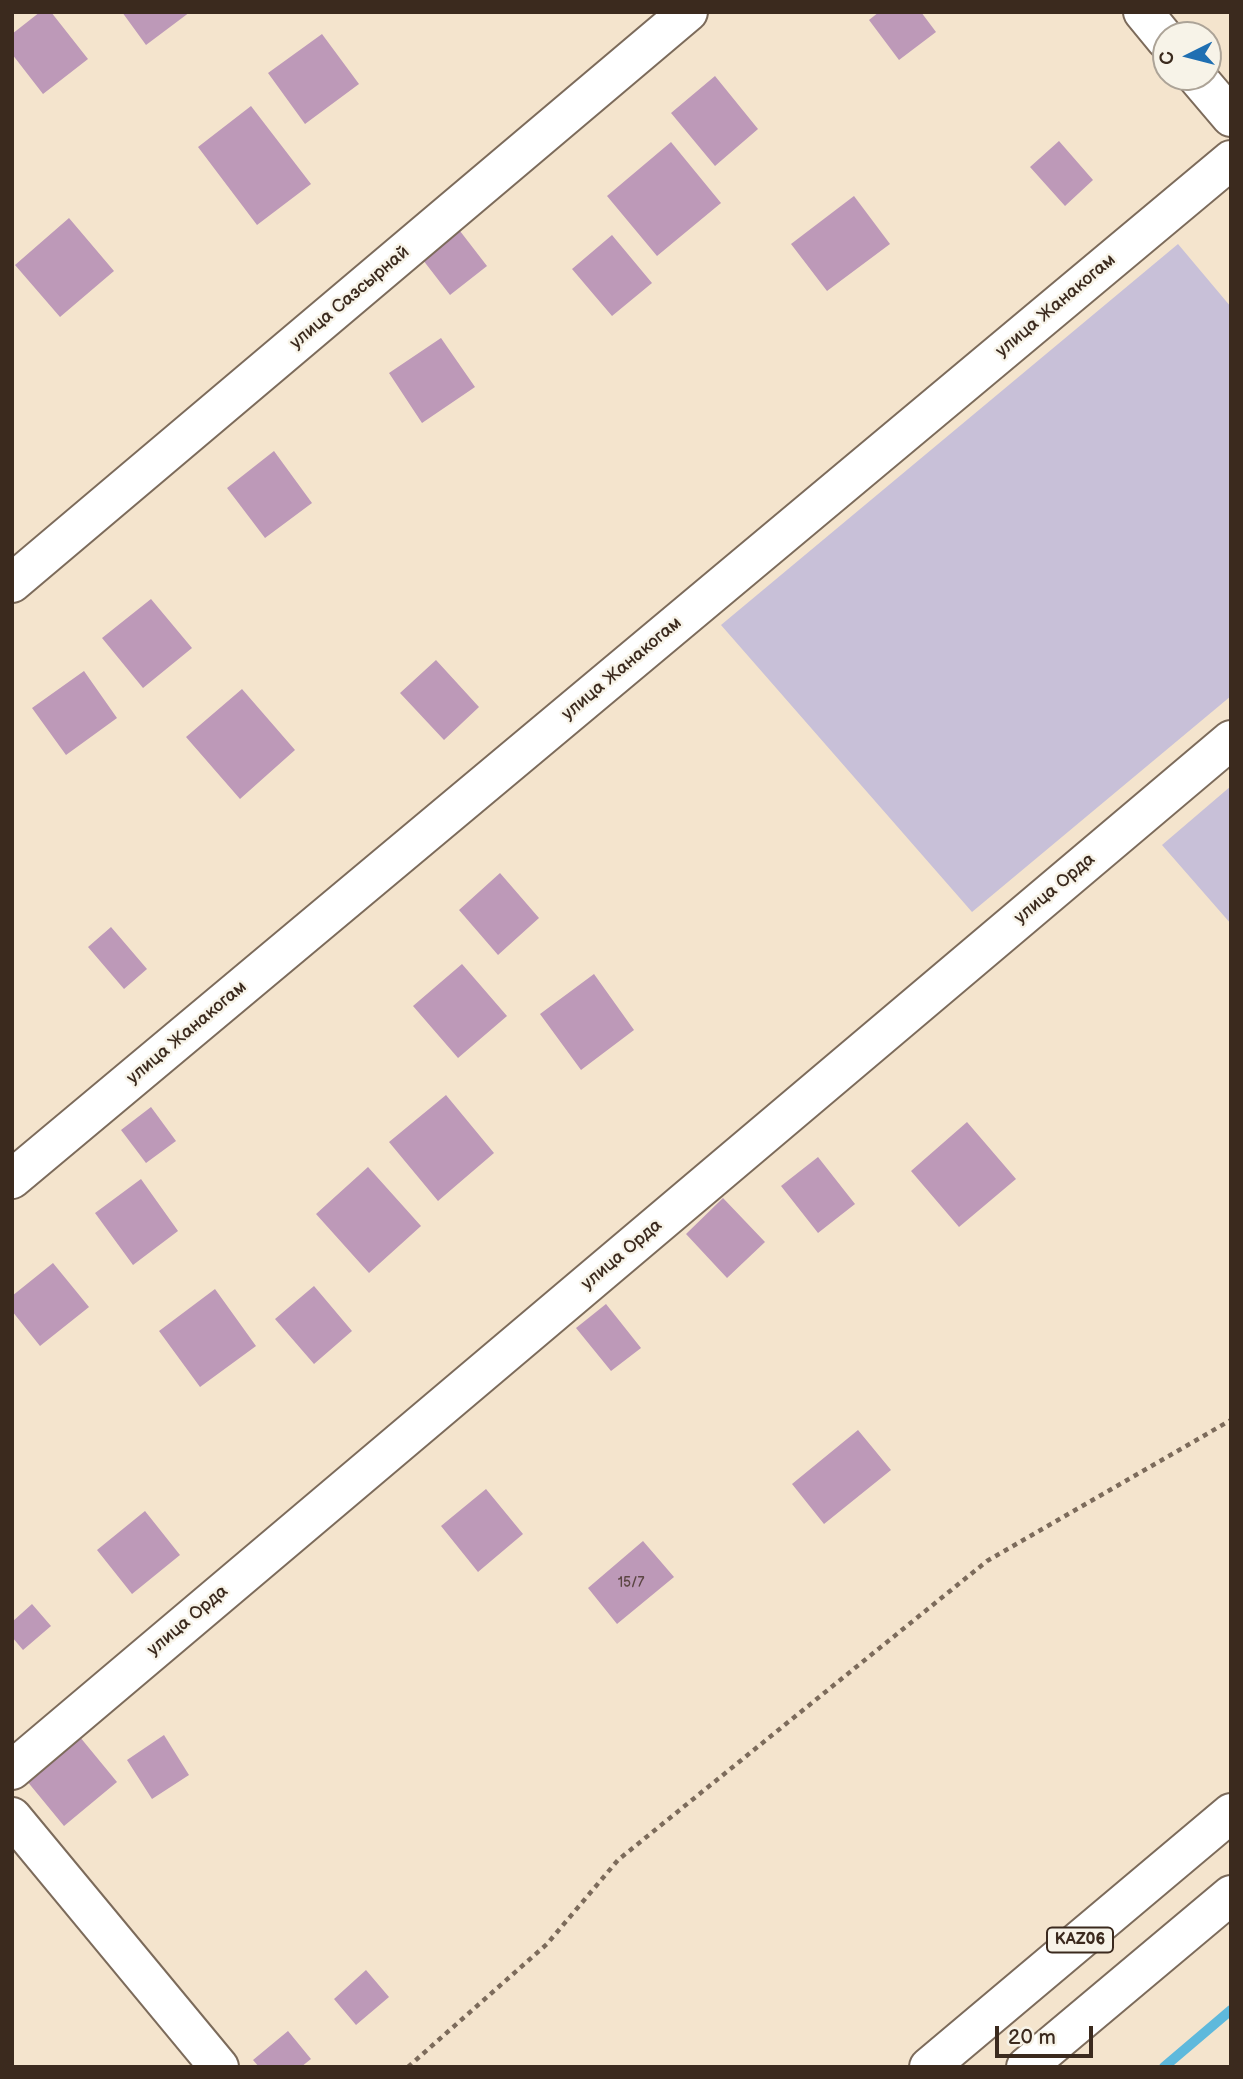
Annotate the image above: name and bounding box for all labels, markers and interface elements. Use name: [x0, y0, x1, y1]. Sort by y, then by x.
north arrow: [1152, 21, 1222, 91]
text: С: [1155, 50, 1180, 66]
street label: улица Сазсырнай: [286, 242, 414, 354]
street label: улица Жанакогам: [992, 250, 1120, 362]
street label: улица Жанакогам: [558, 613, 686, 725]
street label: улица Орда: [1010, 849, 1100, 929]
street label: улица Жанакогам: [123, 977, 251, 1089]
street label: улица Орда: [577, 1215, 667, 1295]
house number: 15/7: [618, 1575, 644, 1591]
street label: улица Орда: [143, 1581, 233, 1661]
road number: KАZ06: [1047, 1928, 1113, 1952]
scale bar: [998, 2012, 1096, 2056]
text: 20 m: [1008, 2025, 1056, 2050]

